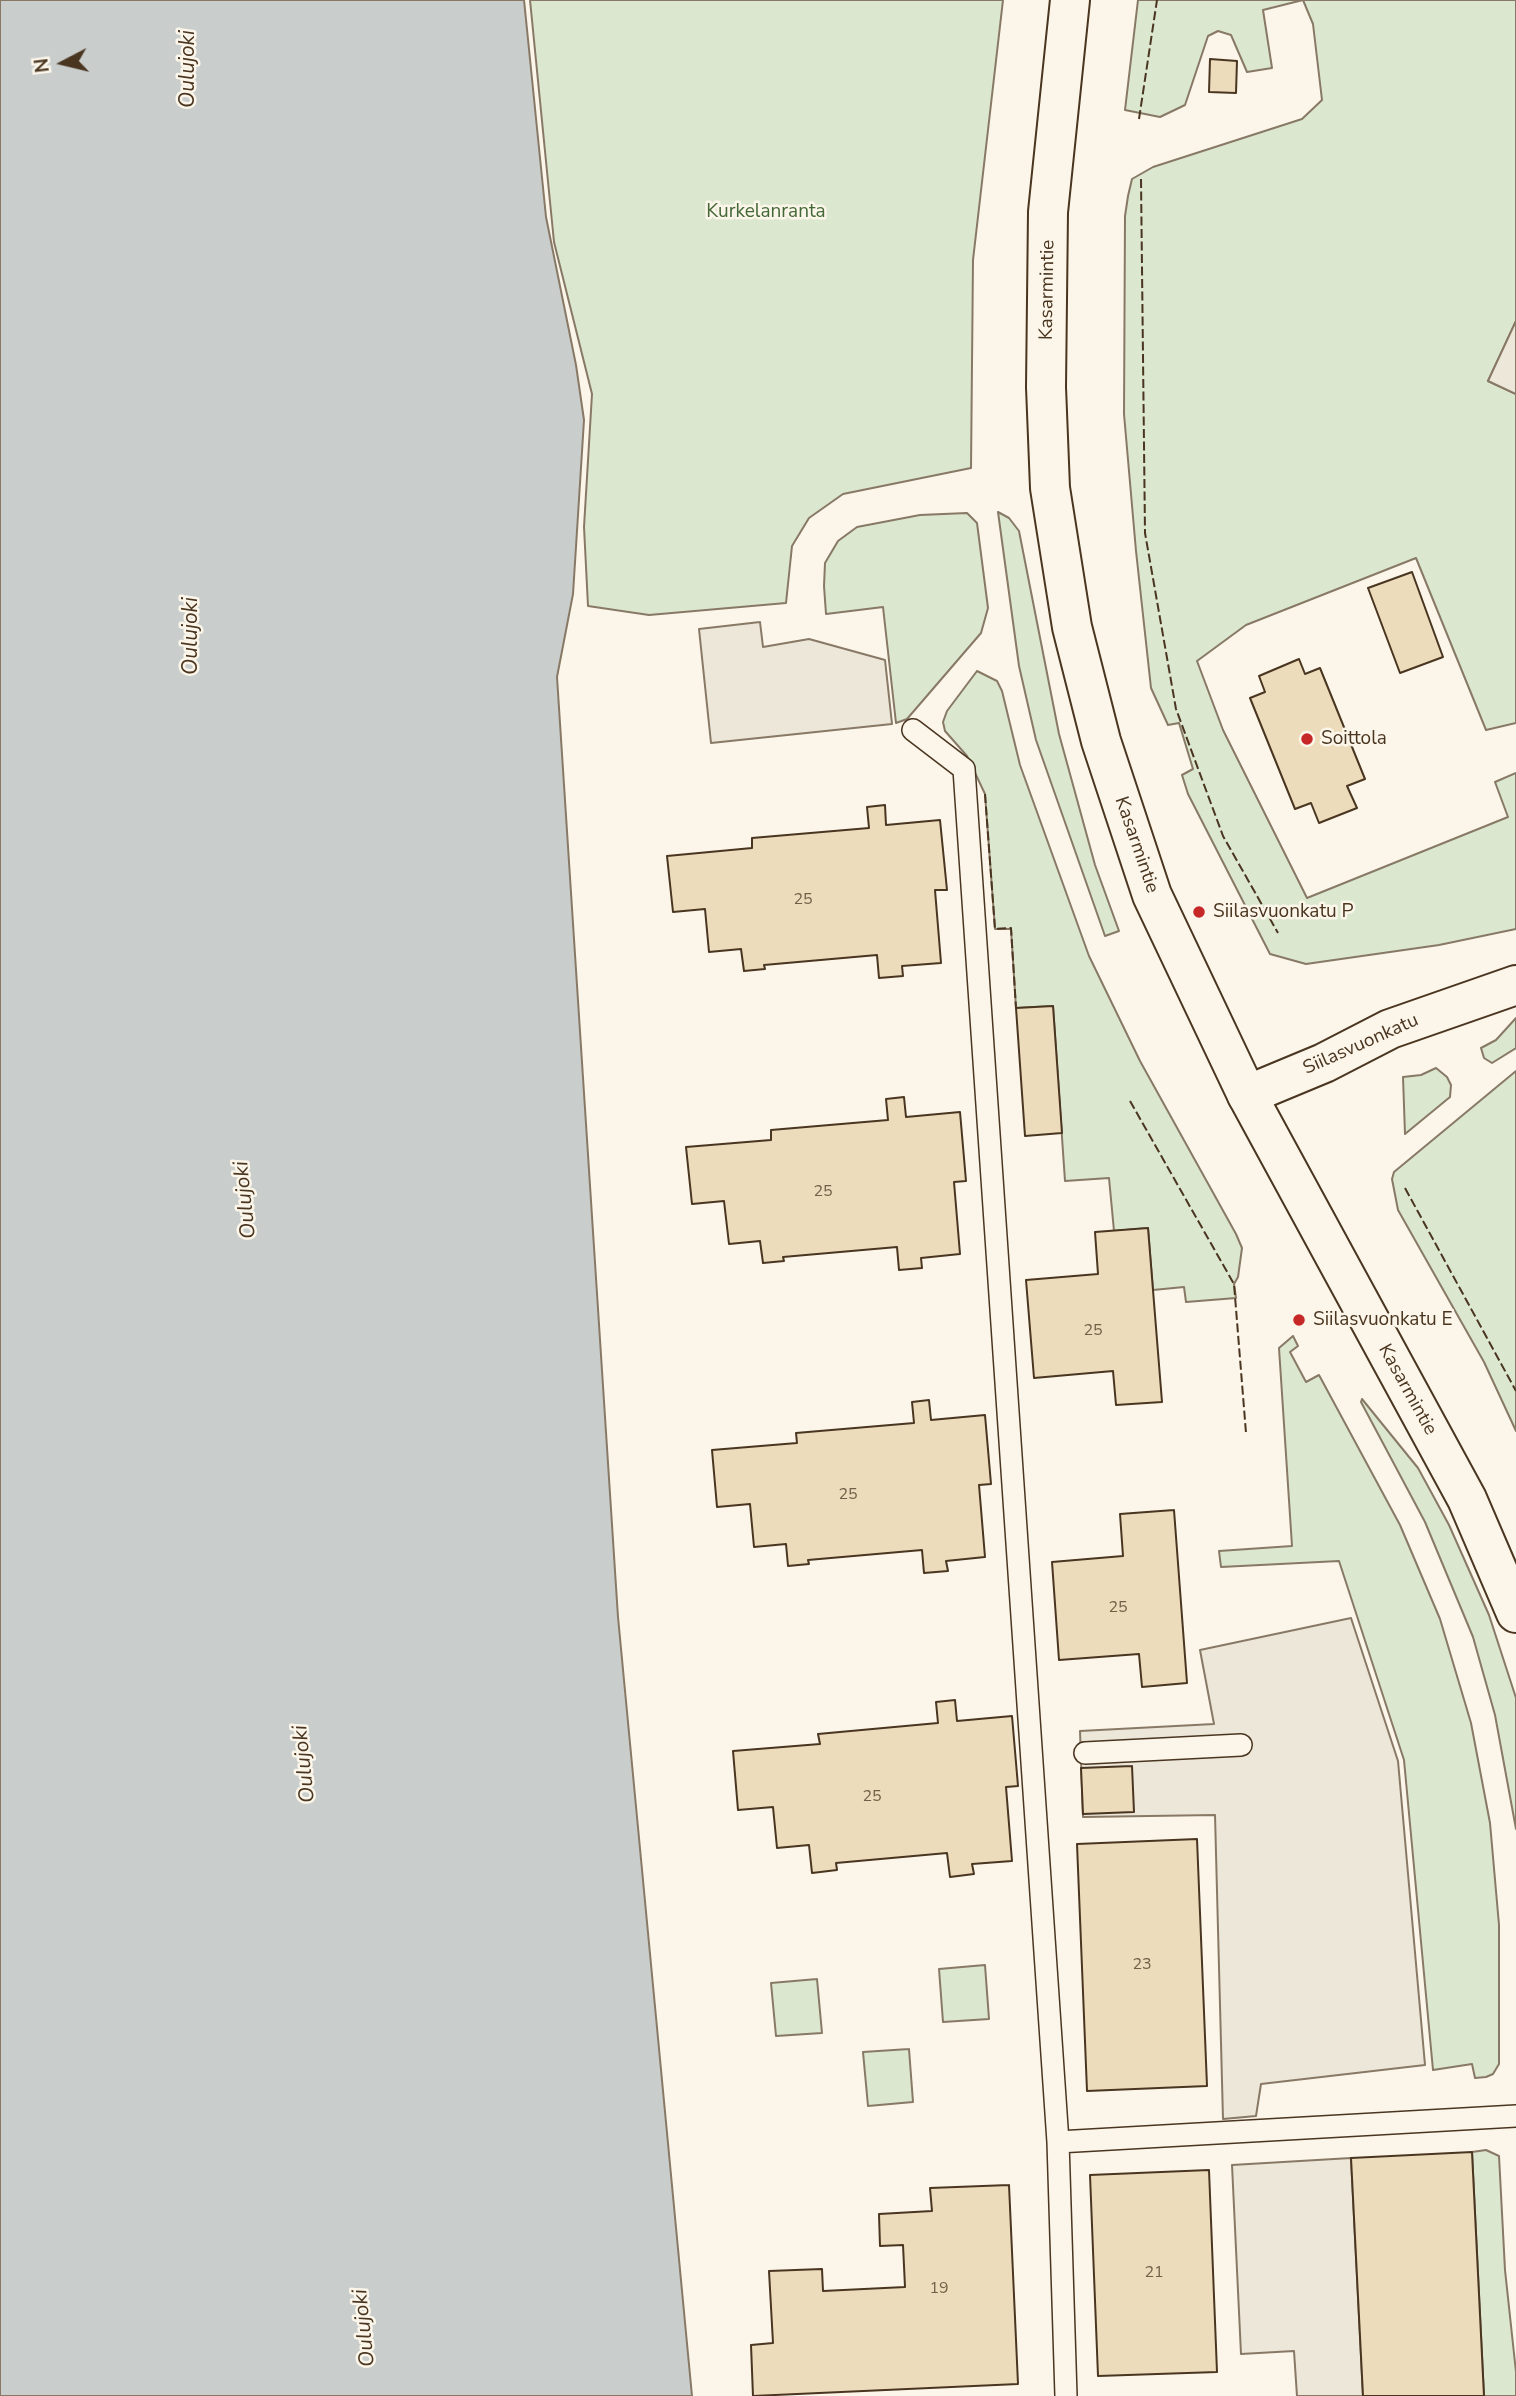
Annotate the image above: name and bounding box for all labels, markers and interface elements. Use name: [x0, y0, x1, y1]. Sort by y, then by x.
north arrow: [28, 28, 98, 98]
water label: Oulujoki: [176, 30, 202, 108]
text: N: [28, 57, 56, 74]
park label: Kurkelanranta: [706, 201, 826, 223]
street label: Kasarmintie: [1036, 240, 1060, 340]
water label: Oulujoki: [179, 597, 205, 675]
place label: Soittola: [1321, 728, 1387, 750]
marker: Soittola: [1299, 731, 1315, 747]
street label: Kasarmintie: [1109, 794, 1163, 896]
house number: 25: [793, 890, 813, 910]
place label: Siilasvuonkatu P: [1213, 901, 1354, 923]
marker: Siilasvuonkatu P: [1191, 904, 1207, 920]
street label: Siilasvuonkatu: [1300, 1009, 1422, 1081]
water label: Oulujoki: [229, 1160, 263, 1240]
house number: 25: [813, 1182, 833, 1202]
place label: Siilasvuonkatu E: [1313, 1309, 1453, 1331]
marker: Siilasvuonkatu E: [1291, 1312, 1307, 1328]
house number: 25: [1083, 1321, 1103, 1341]
street label: Kasarmintie: [1373, 1340, 1441, 1440]
house number: 25: [838, 1485, 858, 1505]
house number: 25: [1108, 1598, 1128, 1618]
water label: Oulujoki: [288, 1724, 322, 1804]
house number: 25: [862, 1787, 882, 1807]
house number: 23: [1132, 1955, 1152, 1975]
house number: 21: [1144, 2263, 1164, 2283]
house number: 19: [929, 2279, 949, 2299]
water label: Oulujoki: [348, 2288, 382, 2368]

